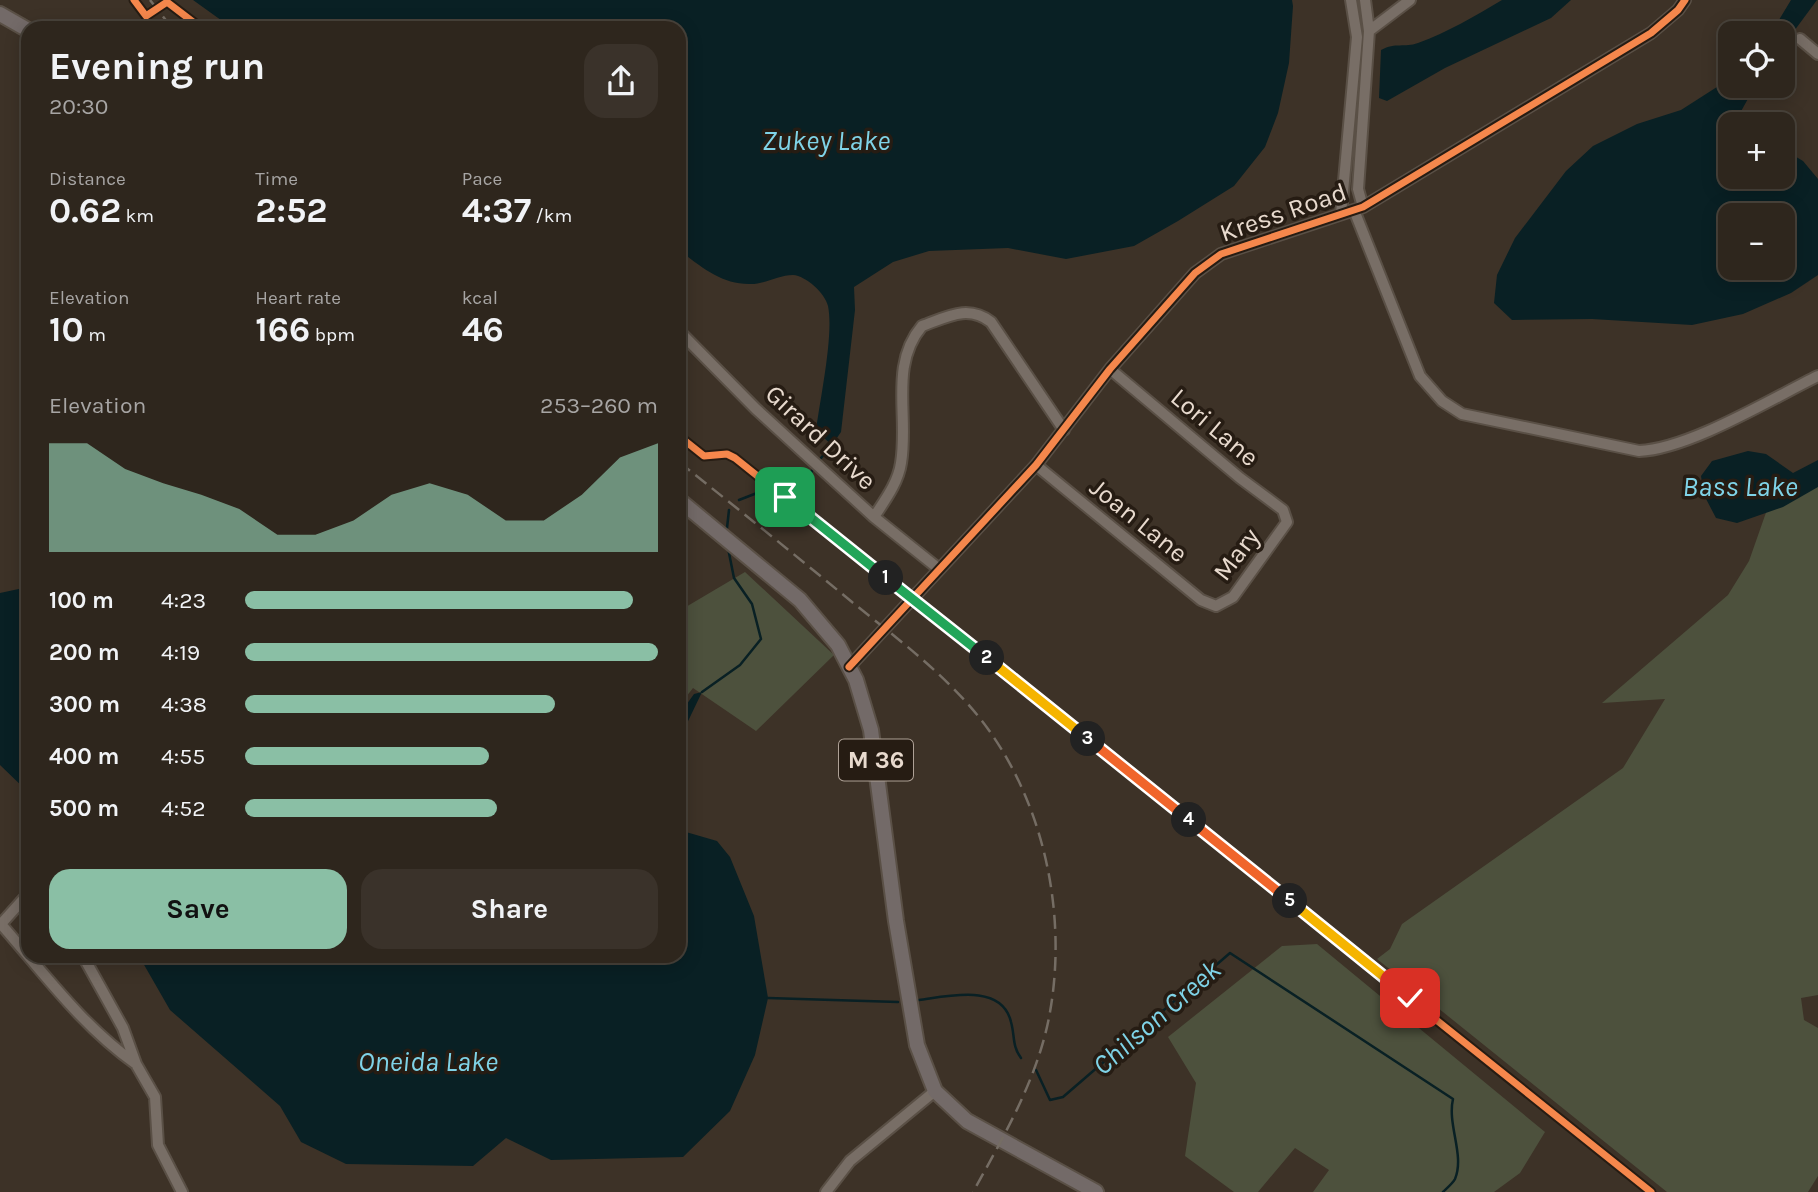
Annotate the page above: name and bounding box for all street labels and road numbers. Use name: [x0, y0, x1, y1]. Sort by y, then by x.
street label: Kress Road: [1216, 176, 1351, 249]
street label: Girard Drive: [759, 378, 882, 496]
street label: Lori Lane: [1164, 382, 1265, 473]
street label: Joan Lane: [1084, 472, 1194, 569]
street label: Mary: [1207, 522, 1266, 587]
road number: M 36: [839, 740, 913, 780]

